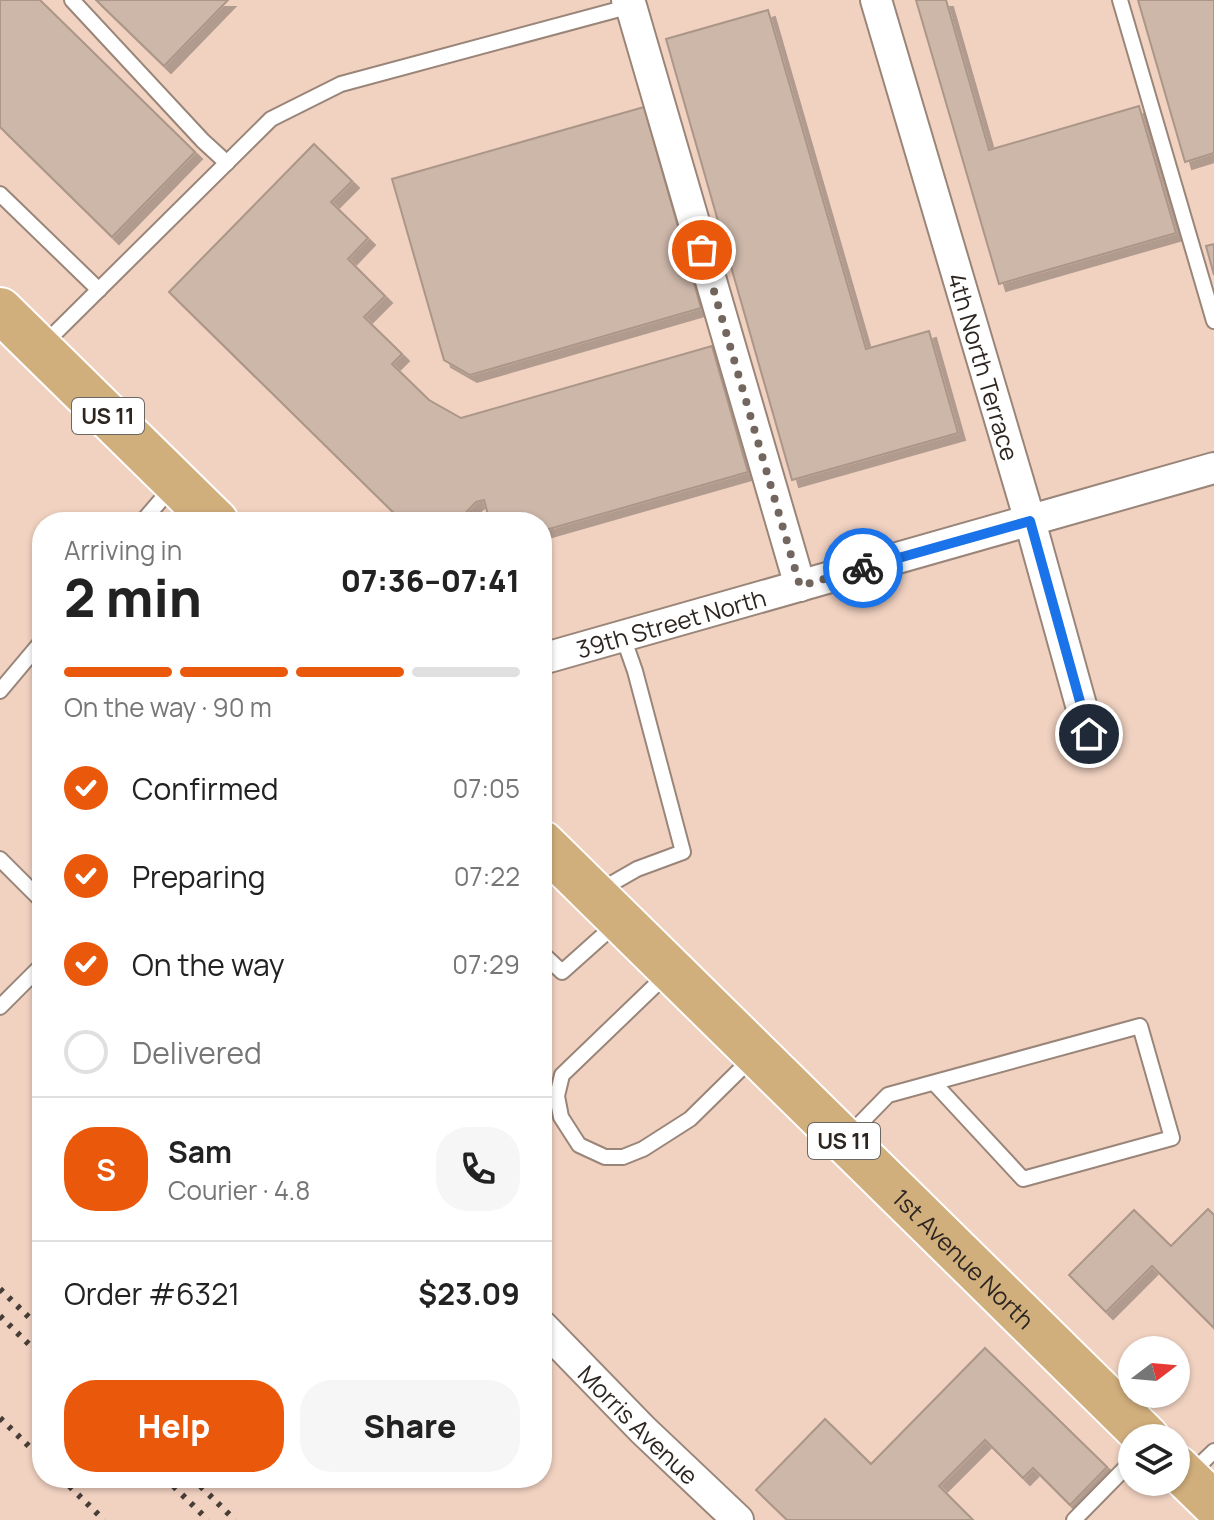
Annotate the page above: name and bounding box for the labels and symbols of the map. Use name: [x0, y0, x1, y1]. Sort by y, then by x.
pin: [668, 216, 736, 284]
street label: 4th North Terrace: [941, 268, 1028, 464]
road number: US 11: [72, 398, 144, 434]
courier: [823, 528, 903, 608]
street label: 39th Street North: [572, 580, 769, 665]
pin: [1055, 700, 1123, 768]
road number: US 11: [808, 1123, 880, 1159]
street label: 1st Avenue North: [886, 1181, 1042, 1335]
north arrow: [1118, 1336, 1190, 1408]
street label: Morris Avenue: [572, 1357, 706, 1491]

